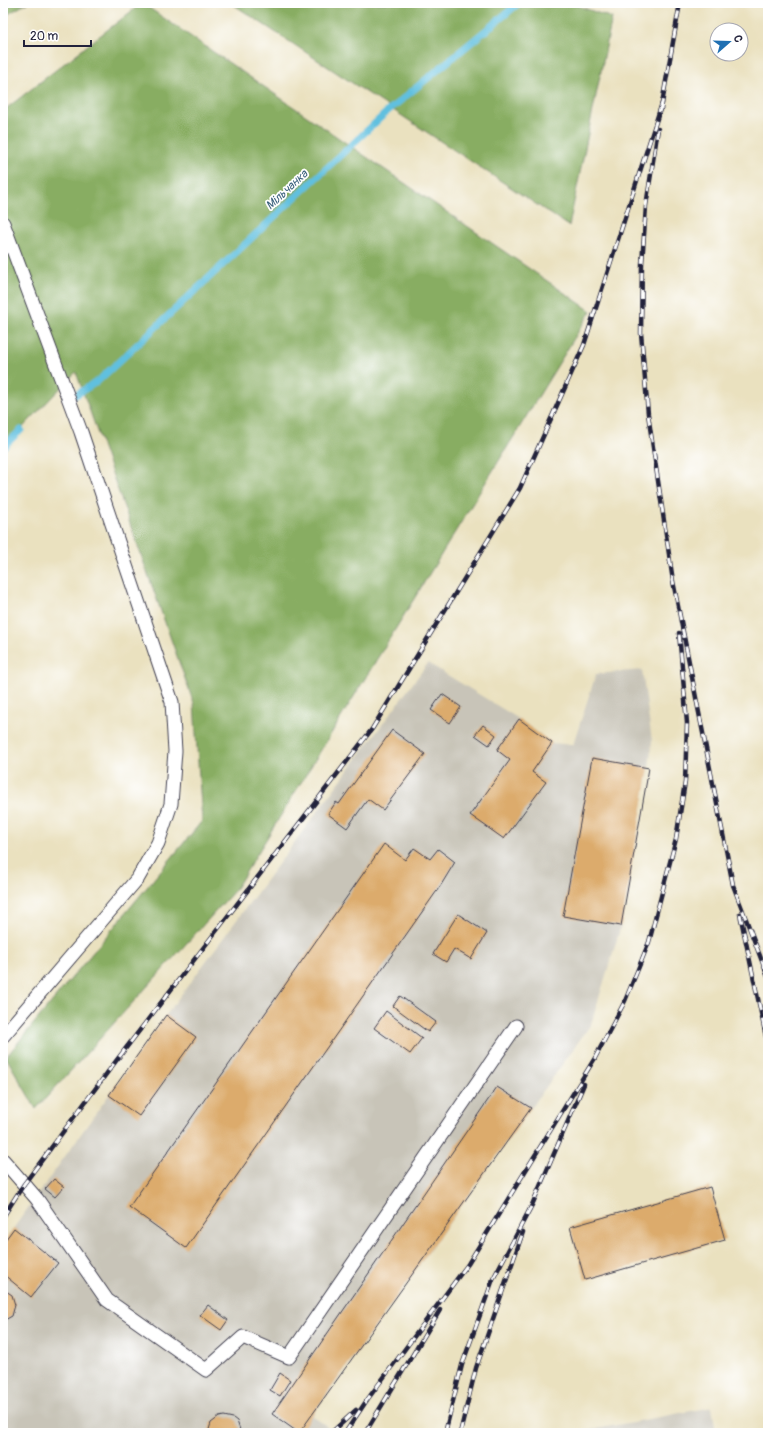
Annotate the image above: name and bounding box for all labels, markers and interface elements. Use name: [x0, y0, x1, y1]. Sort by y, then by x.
scale bar: [24, 22, 91, 48]
north arrow: [709, 22, 749, 62]
text: 20 m: [30, 29, 59, 44]
text: С: [731, 33, 745, 44]
water label: Мільчанка: [263, 166, 312, 213]

